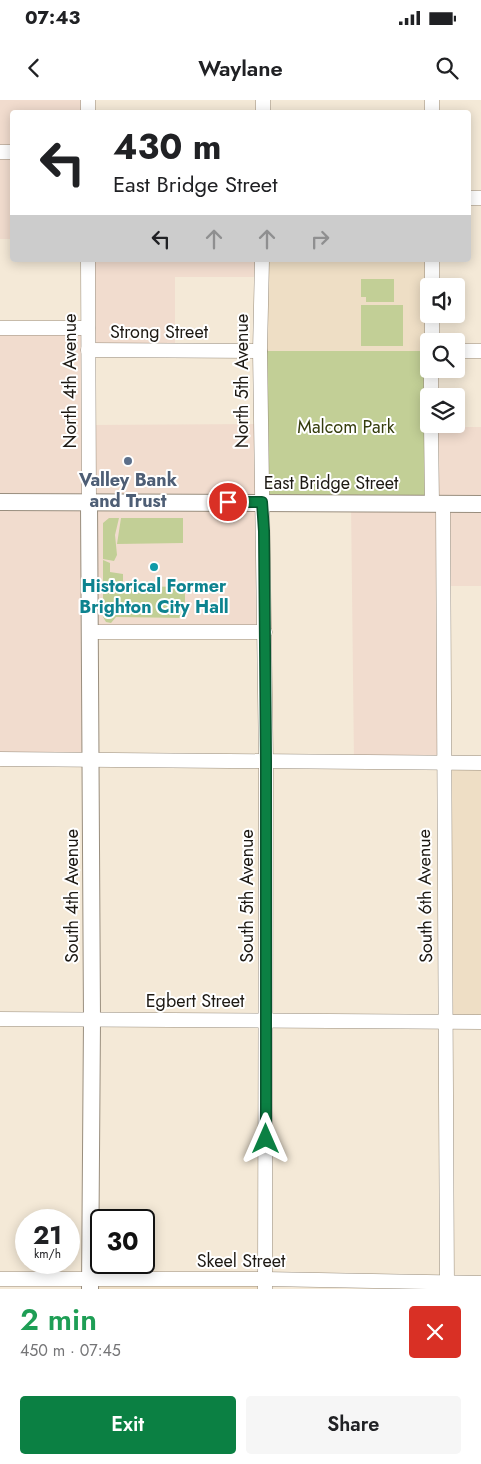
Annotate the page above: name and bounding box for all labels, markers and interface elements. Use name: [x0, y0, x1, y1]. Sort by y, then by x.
text: 07:43: [25, 4, 80, 31]
text: Waylane: [198, 52, 283, 84]
icon: back: [20, 54, 48, 82]
icon: search: [433, 54, 461, 82]
text: 430 m: [113, 122, 222, 172]
icon: left: [30, 130, 95, 195]
text: East Bridge Street: [113, 168, 277, 200]
icon: left: [147, 225, 175, 253]
icon: ahead: [200, 225, 228, 253]
icon: ahead: [253, 225, 281, 253]
icon: right: [306, 225, 334, 253]
map controls: [420, 278, 465, 433]
button: sound: [420, 278, 465, 323]
street label: North 4th Avenue: [57, 314, 83, 448]
street label: North 5th Avenue: [229, 314, 255, 448]
street label: Strong Street: [110, 319, 209, 345]
button: search: [420, 333, 465, 378]
button: layers: [420, 388, 465, 433]
park label: Malcom Park: [297, 414, 395, 440]
marker: Valley Bank and Trust: [122, 455, 134, 467]
place label: Valley Bank and Trust: [78, 467, 178, 514]
street label: East Bridge Street: [264, 470, 399, 496]
pin: [207, 481, 249, 523]
icon: arrive: [214, 488, 242, 516]
marker: Historical Former Brighton City Hall: [148, 561, 160, 573]
place label: Historical Former Brighton City Hall: [79, 573, 229, 620]
street label: South 4th Avenue: [59, 829, 85, 963]
street label: South 5th Avenue: [234, 829, 260, 963]
street label: South 6th Avenue: [411, 829, 439, 963]
street label: Egbert Street: [146, 988, 245, 1014]
position arrow: [239, 1112, 291, 1164]
speed limit sign: 30: [90, 1209, 155, 1274]
text: 21: [33, 1217, 62, 1253]
text: km/h: [34, 1245, 61, 1263]
street label: Skeel Street: [197, 1248, 286, 1274]
text: 2 min: [20, 1298, 97, 1341]
button: close: [409, 1306, 461, 1358]
text: 450 m · 07:45: [20, 1339, 121, 1362]
button: Exit: [20, 1396, 236, 1454]
button: Share: [246, 1396, 461, 1454]

